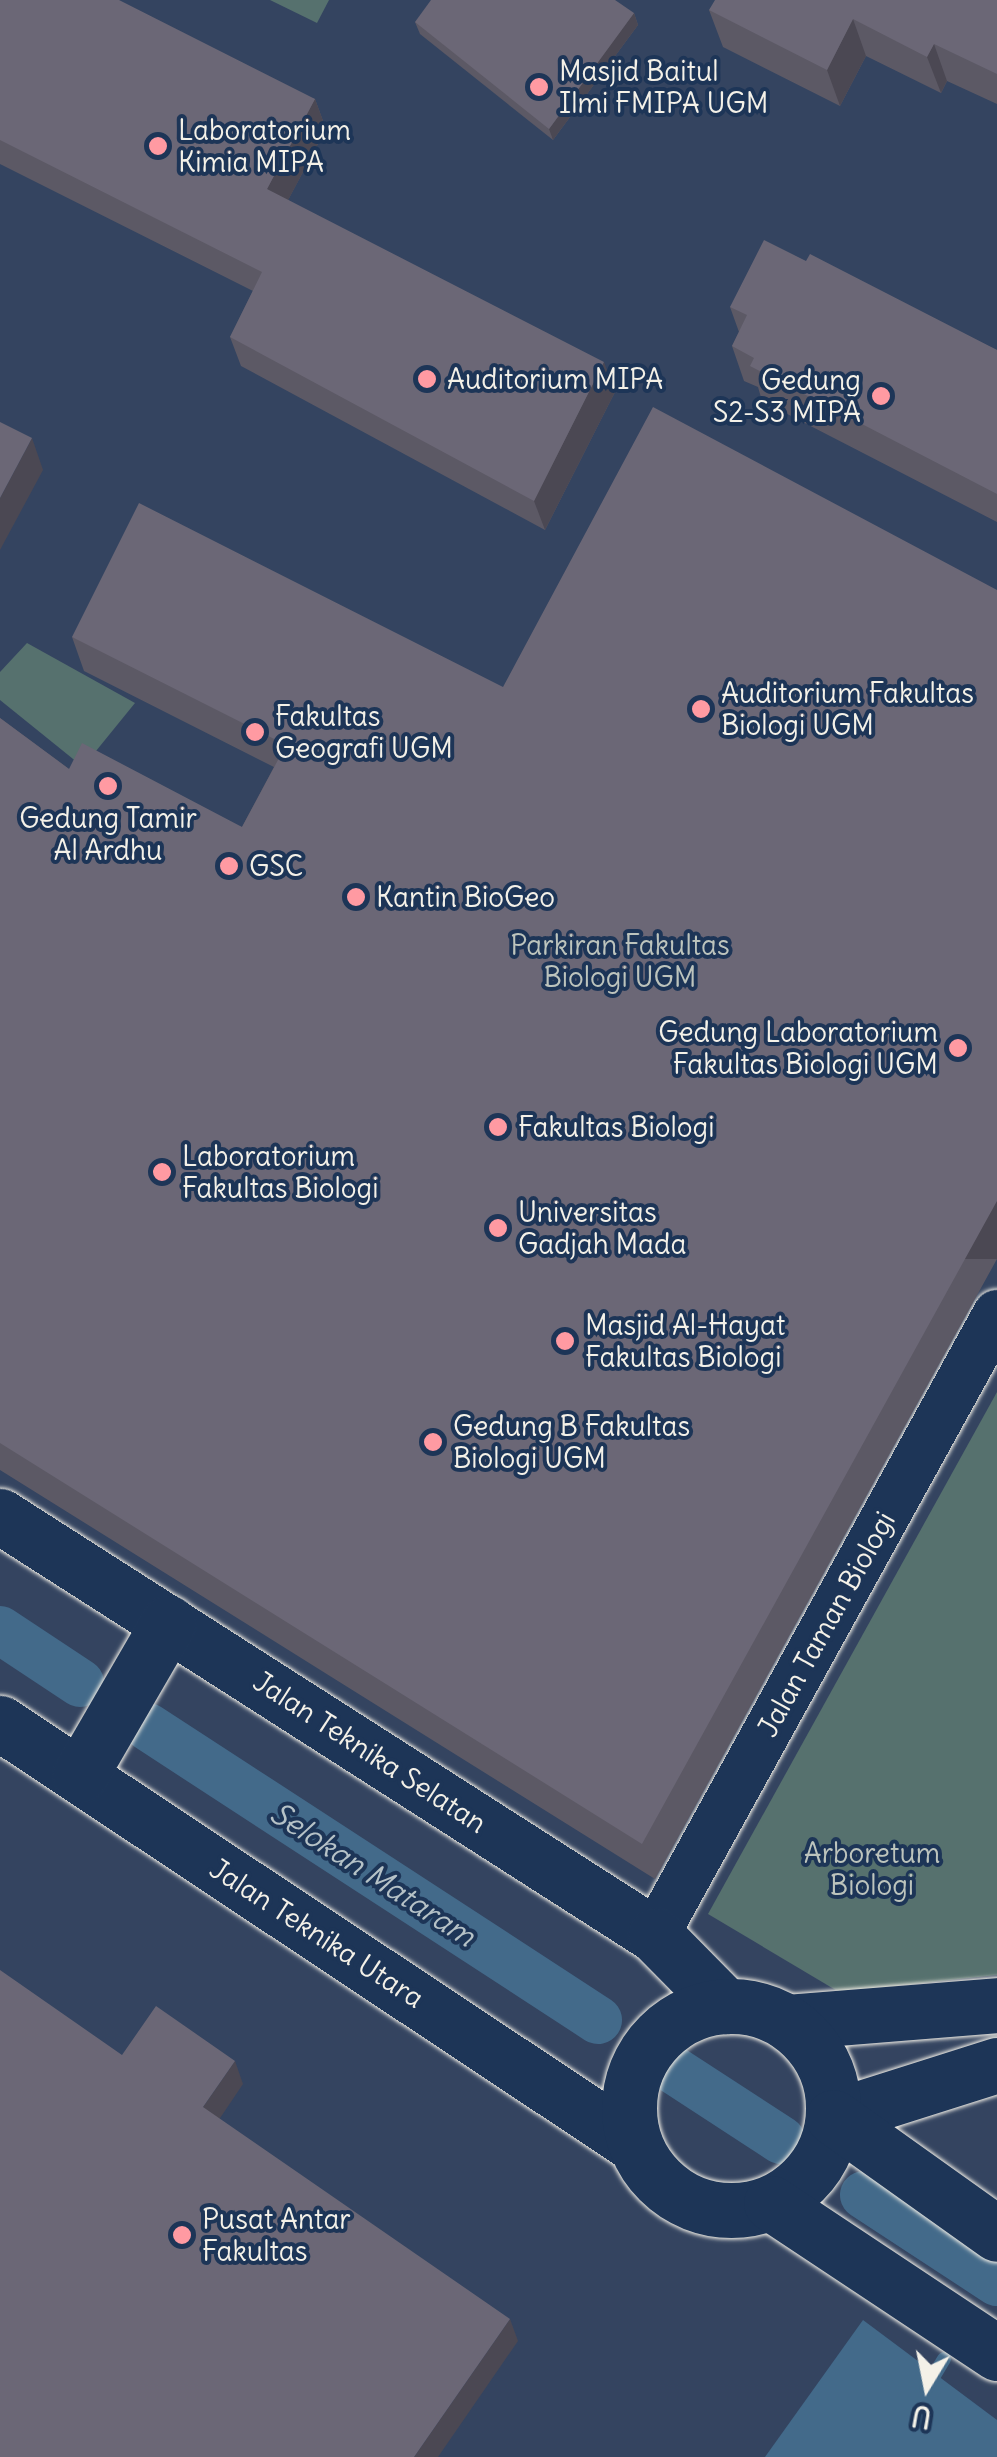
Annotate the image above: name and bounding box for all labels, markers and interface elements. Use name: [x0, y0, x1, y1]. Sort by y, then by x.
place label: Masjid Baitul Ilmi FMIPA UGM: [559, 54, 768, 120]
marker: Masjid Baitul Ilmi FMIPA UGM: [528, 76, 550, 98]
place label: Laboratorium Kimia MIPA: [178, 113, 351, 179]
marker: Laboratorium Kimia MIPA: [147, 135, 169, 157]
place label: Auditorium MIPA: [447, 362, 663, 396]
place label: Gedung S2-S3 MIPA: [713, 363, 861, 429]
marker: Auditorium MIPA: [416, 368, 438, 390]
marker: Gedung S2-S3 MIPA: [870, 385, 892, 407]
place label: Auditorium Fakultas Biologi UGM: [721, 676, 974, 742]
marker: Auditorium Fakultas Biologi UGM: [690, 698, 712, 720]
place label: Fakultas Geografi UGM: [275, 699, 453, 765]
marker: Fakultas Geografi UGM: [244, 721, 266, 743]
marker: Gedung Tamir Al Ardhu: [97, 775, 119, 797]
place label: Gedung Tamir Al Ardhu: [19, 801, 197, 867]
place label: GSC: [249, 849, 303, 883]
marker: GSC: [218, 855, 240, 877]
place label: Kantin BioGeo: [376, 880, 555, 914]
marker: Kantin BioGeo: [345, 886, 367, 908]
park label: Parkiran Fakultas Biologi UGM: [510, 928, 730, 994]
place label: Gedung Laboratorium Fakultas Biologi UGM: [658, 1015, 938, 1081]
marker: Gedung Laboratorium Fakultas Biologi UGM: [947, 1037, 969, 1059]
place label: Fakultas Biologi: [518, 1110, 715, 1144]
marker: Fakultas Biologi: [487, 1116, 509, 1138]
place label: Laboratorium Fakultas Biologi: [182, 1139, 379, 1205]
marker: Laboratorium Fakultas Biologi: [151, 1161, 173, 1183]
place label: Universitas Gadjah Mada: [518, 1195, 686, 1261]
marker: Universitas Gadjah Mada: [487, 1217, 509, 1239]
place label: Masjid Al-Hayat Fakultas Biologi: [585, 1308, 785, 1374]
marker: Masjid Al-Hayat Fakultas Biologi: [554, 1330, 576, 1352]
place label: Gedung B Fakultas Biologi UGM: [453, 1409, 690, 1475]
marker: Gedung B Fakultas Biologi UGM: [422, 1431, 444, 1453]
street label: Jalan Taman Biologi: [750, 1506, 902, 1742]
street label: Jalan Teknika Selatan: [247, 1664, 493, 1840]
water label: Selokan Mataram: [264, 1794, 482, 1954]
park label: Arboretum Biologi: [804, 1836, 940, 1902]
street label: Jalan Teknika Utara: [204, 1851, 430, 2015]
place label: Pusat Antar Fakultas: [202, 2202, 351, 2268]
marker: Pusat Antar Fakultas: [171, 2224, 193, 2246]
north arrow: [877, 2337, 977, 2437]
text: U: [909, 2397, 934, 2436]

